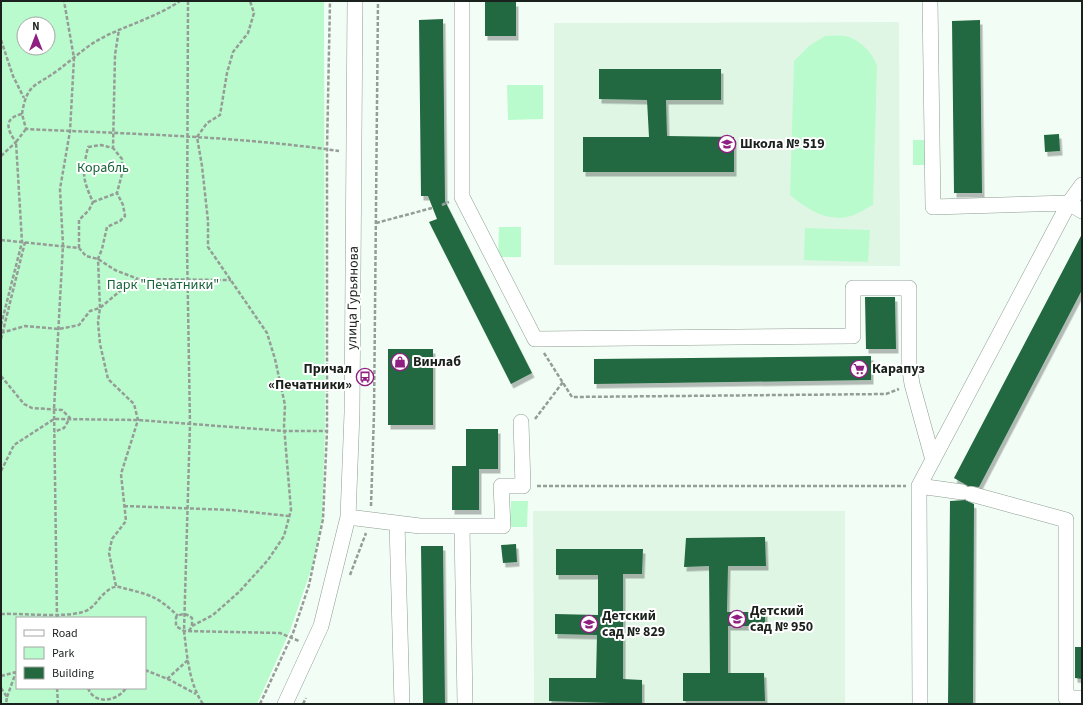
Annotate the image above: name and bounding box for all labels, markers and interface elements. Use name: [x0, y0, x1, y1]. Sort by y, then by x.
north arrow: [16, 16, 56, 56]
text: N: [32, 19, 40, 34]
school or university icon: Школа № 519: [717, 134, 737, 154]
place label: Школа № 519: [740, 134, 825, 154]
park label: Корабль: [77, 158, 129, 178]
street label: улица Гурьянова: [342, 246, 364, 350]
park label: Парк "Печатники": [107, 275, 219, 295]
shop icon: Винлаб: [390, 352, 410, 372]
place label: Винлаб: [413, 352, 461, 372]
place label: Причал «Печатники»: [268, 359, 352, 395]
supermarket icon: Карапуз: [849, 359, 869, 379]
place label: Карапуз: [872, 359, 925, 379]
bus stop icon: Причал «Печатники»: [355, 367, 375, 387]
place label: Детский сад № 950: [750, 601, 813, 637]
place label: Детский сад № 829: [602, 606, 665, 642]
school or university icon: Детский сад № 950: [727, 609, 747, 629]
school or university icon: Детский сад № 829: [579, 614, 599, 634]
legend: [16, 617, 146, 689]
text: Road: [52, 625, 78, 642]
text: Park: [52, 645, 74, 662]
text: Building: [52, 665, 94, 682]

